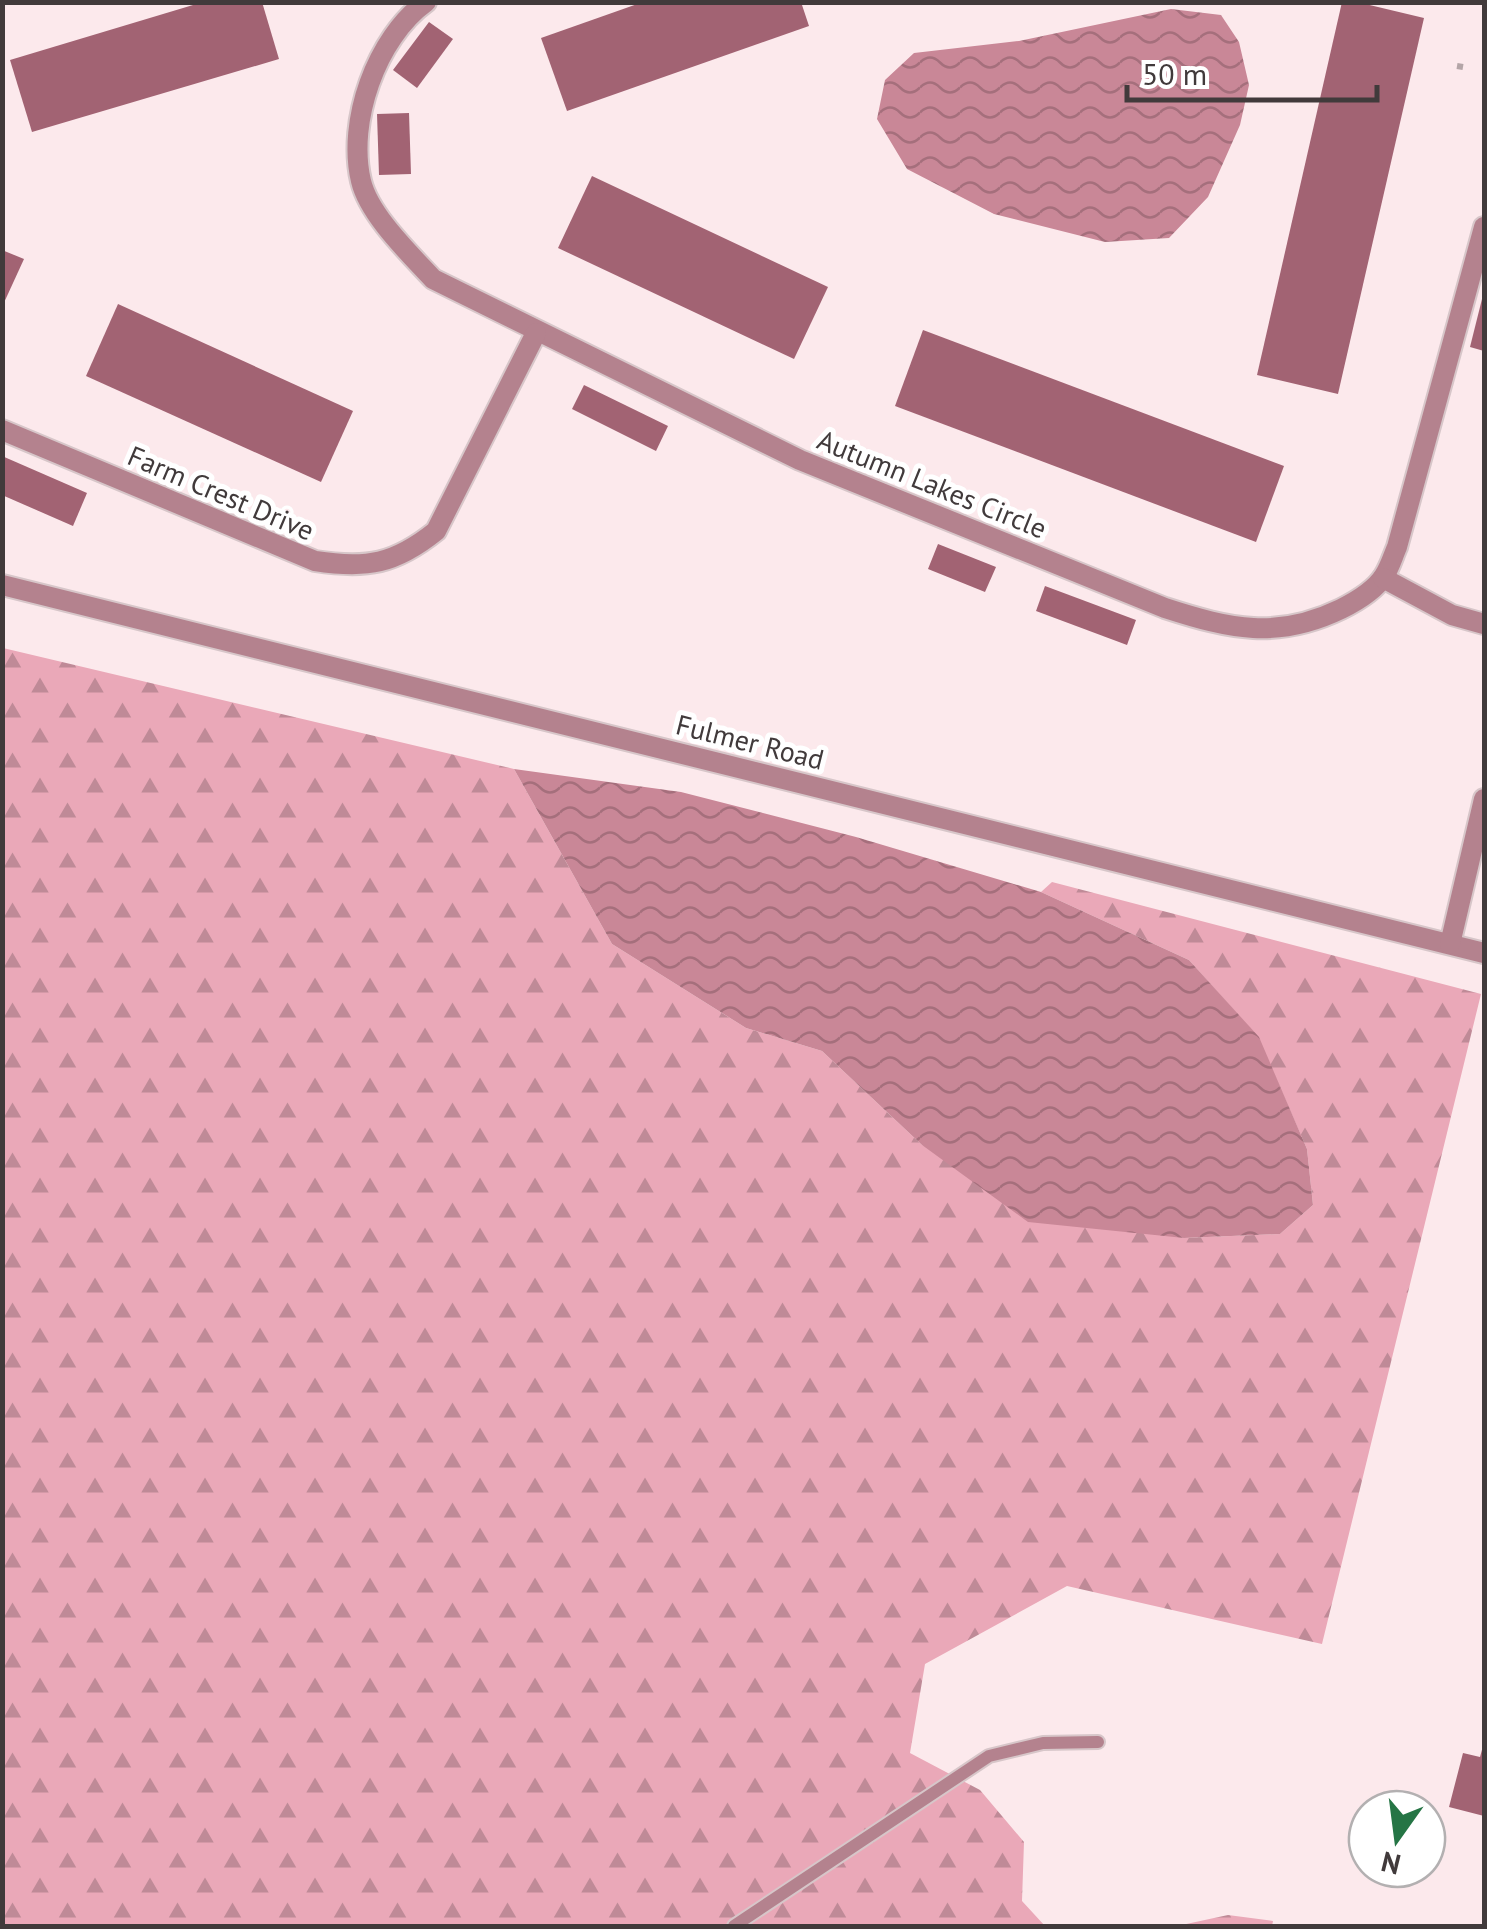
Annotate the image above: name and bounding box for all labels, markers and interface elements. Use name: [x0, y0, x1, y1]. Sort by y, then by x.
scale bar: [1127, 40, 1377, 102]
text: 50 m: [1142, 54, 1207, 93]
street label: Autumn Lakes Circle: [812, 421, 1052, 546]
street label: Farm Crest Drive: [122, 437, 320, 548]
street label: Fulmer Road: [672, 705, 828, 778]
north arrow: [1347, 1789, 1447, 1889]
text: N: [1377, 1844, 1404, 1884]

